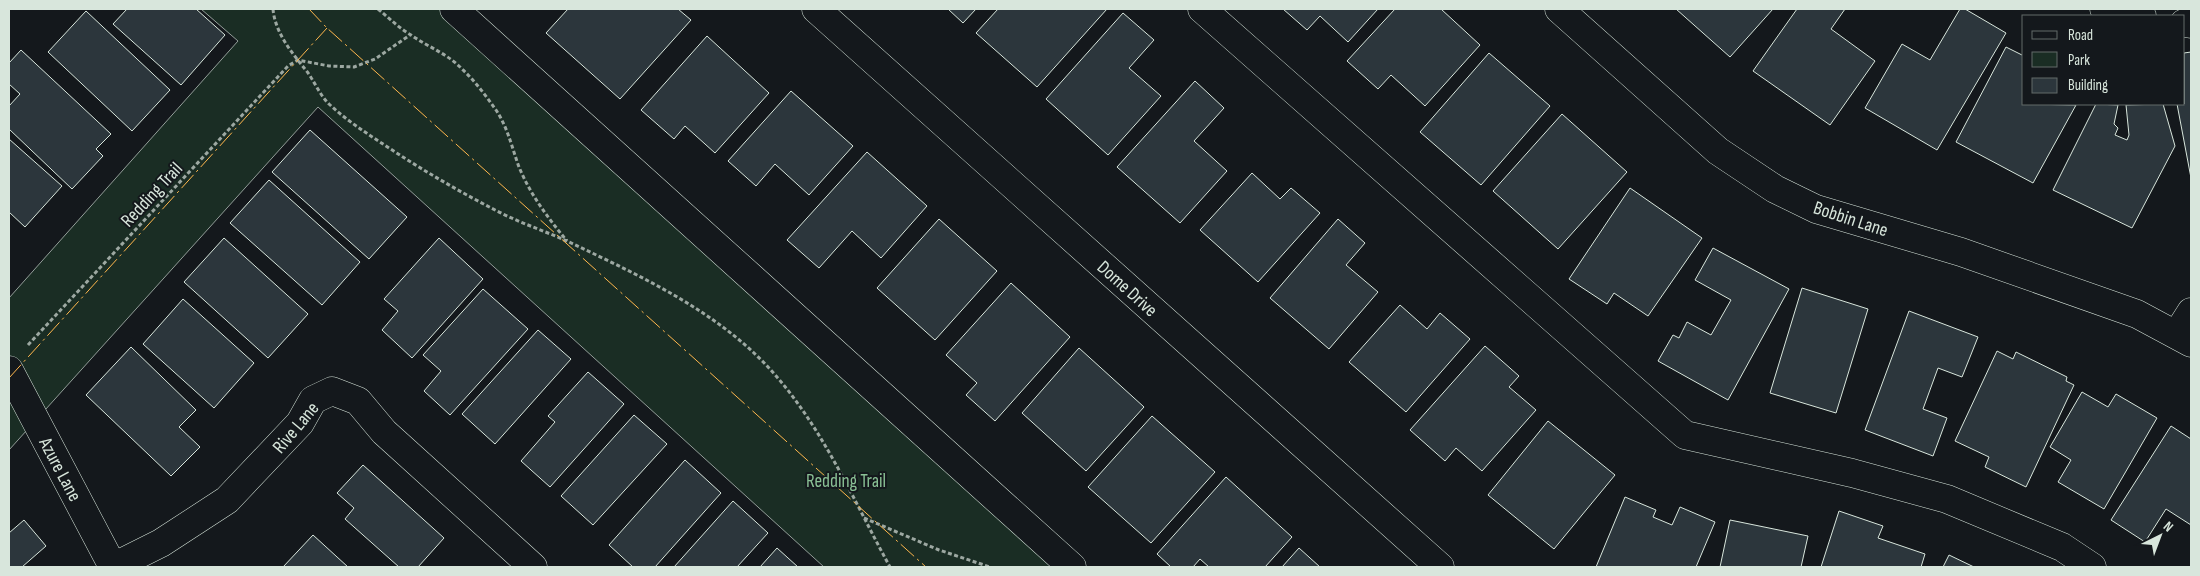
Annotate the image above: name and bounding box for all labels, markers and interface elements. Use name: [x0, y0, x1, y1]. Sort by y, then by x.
legend: [2022, 15, 2185, 105]
text: Road: [2068, 26, 2093, 45]
text: Park: [2068, 51, 2090, 70]
text: Building: [2068, 76, 2108, 95]
street label: Redding Trail: [116, 158, 188, 232]
street label: Bobbin Lane: [1810, 197, 1891, 242]
street label: Dome Drive: [1092, 256, 1162, 322]
street label: Rive Lane: [268, 397, 324, 458]
street label: Azure Lane: [33, 433, 86, 506]
park label: Redding Trail: [806, 470, 886, 493]
north arrow: [2135, 511, 2185, 561]
text: N: [2160, 518, 2177, 536]

